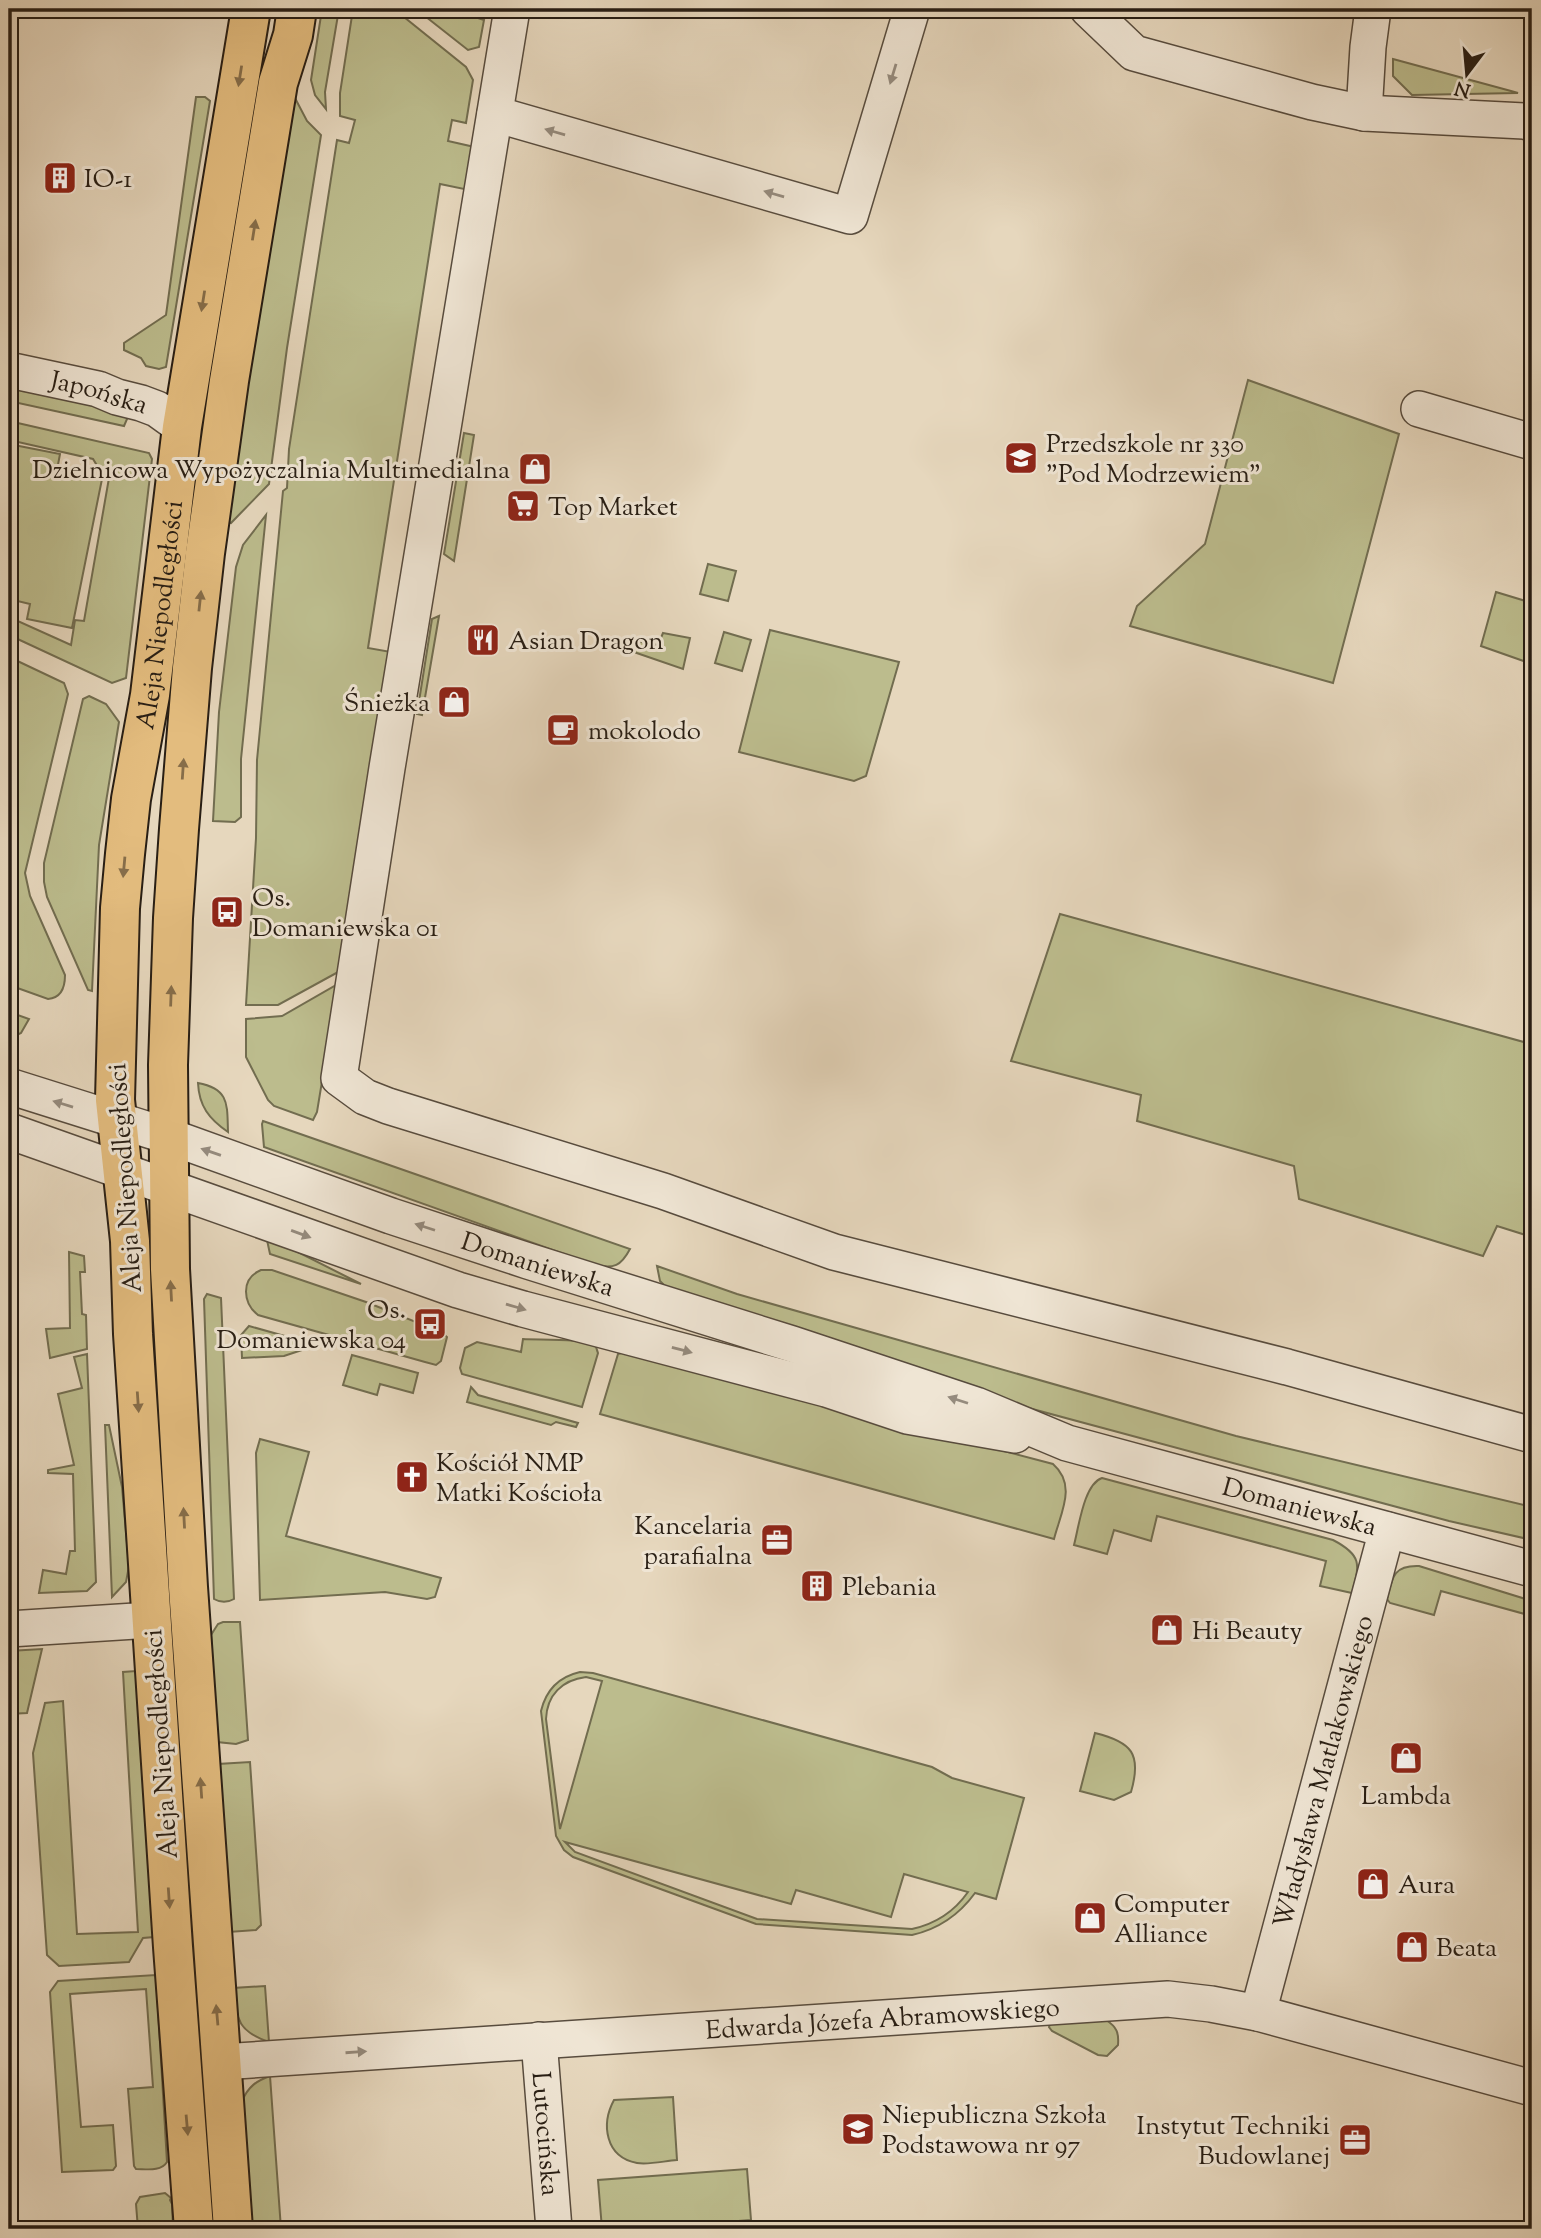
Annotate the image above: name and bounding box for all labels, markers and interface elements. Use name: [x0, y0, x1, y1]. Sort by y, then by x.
north arrow: [1432, 38, 1502, 108]
one-way arrow: [887, 64, 897, 85]
one-way arrow: [234, 65, 245, 87]
text: N: [1452, 73, 1474, 103]
one-way arrow: [544, 127, 565, 137]
building icon: IO-1: [41, 159, 79, 197]
place label: IO-1: [84, 162, 132, 199]
one-way arrow: [763, 189, 784, 199]
one-way arrow: [249, 219, 260, 241]
one-way arrow: [197, 290, 208, 312]
street label: Japońska: [45, 363, 153, 425]
place label: Przedszkole nr 330 "Pod Modrzewiem": [1046, 427, 1261, 494]
school or university icon: Przedszkole nr 330 "Pod Modrzewiem": [1002, 439, 1040, 477]
shop icon: Dzielnicowa Wypożyczalnia Multimedialna: [516, 450, 554, 488]
place label: Dzielnicowa Wypożyczalnia Multimedialna: [32, 453, 510, 490]
supermarket icon: Top Market: [504, 487, 542, 525]
place label: Top Market: [548, 490, 678, 527]
street label: Aleja Niepodległości: [128, 499, 194, 733]
one-way arrow: [194, 589, 205, 611]
restaurant icon: Asian Dragon: [464, 621, 502, 659]
place label: Asian Dragon: [508, 624, 664, 661]
shop icon: Śnieżka: [435, 683, 473, 721]
place label: Śnieżka: [344, 686, 430, 723]
cafe icon: mokolodo: [544, 711, 582, 749]
place label: mokolodo: [588, 714, 701, 751]
one-way arrow: [178, 758, 189, 780]
one-way arrow: [118, 856, 129, 878]
place label: Os. Domaniewska 01: [252, 881, 439, 948]
bus stop icon: Os. Domaniewska 01: [208, 893, 246, 931]
one-way arrow: [165, 985, 176, 1007]
street label: Aleja Niepodległości: [100, 1062, 153, 1294]
one-way arrow: [52, 1098, 73, 1109]
one-way arrow: [200, 1146, 221, 1157]
one-way arrow: [415, 1221, 436, 1232]
street label: Domaniewska: [456, 1224, 618, 1308]
one-way arrow: [290, 1229, 311, 1240]
one-way arrow: [166, 1280, 177, 1302]
place label: Os. Domaniewska 04: [216, 1293, 406, 1360]
one-way arrow: [506, 1303, 527, 1313]
bus stop icon: Os. Domaniewska 04: [411, 1305, 449, 1343]
one-way arrow: [671, 1345, 693, 1356]
one-way arrow: [132, 1392, 143, 1414]
one-way arrow: [948, 1394, 969, 1404]
place label: Kościół NMP Matki Kościoła: [436, 1446, 602, 1513]
church icon: Kościół NMP Matki Kościoła: [393, 1458, 431, 1496]
street label: Domaniewska: [1218, 1470, 1380, 1547]
one-way arrow: [178, 1507, 189, 1529]
place label: Kancelaria parafialna: [634, 1509, 752, 1576]
office icon: Kancelaria parafialna: [758, 1521, 796, 1559]
building icon: Plebania: [798, 1567, 836, 1605]
place label: Plebania: [842, 1570, 936, 1607]
shop icon: Hi Beauty: [1148, 1611, 1186, 1649]
street label: Władysława Matlakowskiego: [1265, 1612, 1384, 1933]
place label: Hi Beauty: [1192, 1614, 1302, 1651]
street label: Aleja Niepodległości: [136, 1628, 189, 1860]
shop icon: Lambda: [1387, 1739, 1425, 1777]
one-way arrow: [196, 1776, 207, 1798]
place label: Lambda: [1361, 1779, 1451, 1816]
shop icon: Aura: [1354, 1865, 1392, 1903]
place label: Aura: [1398, 1868, 1455, 1905]
place label: Computer Alliance: [1114, 1887, 1230, 1954]
one-way arrow: [164, 1888, 175, 1910]
shop icon: Computer Alliance: [1071, 1899, 1109, 1937]
shop icon: Beata: [1393, 1928, 1431, 1966]
place label: Beata: [1436, 1931, 1497, 1968]
street label: Edwarda Józefa Abramowskiego: [704, 1990, 1061, 2051]
one-way arrow: [211, 2003, 222, 2025]
one-way arrow: [346, 2046, 368, 2057]
street label: Lutocińska: [521, 2070, 567, 2198]
place label: Niepubliczna Szkoła Podstawowa nr 97: [882, 2098, 1106, 2165]
place label: Instytut Techniki Budowlanej: [1136, 2109, 1330, 2176]
school or university icon: Niepubliczna Szkoła Podstawowa nr 97: [839, 2110, 877, 2148]
one-way arrow: [182, 2114, 193, 2136]
office icon: Instytut Techniki Budowlanej: [1336, 2121, 1374, 2159]

